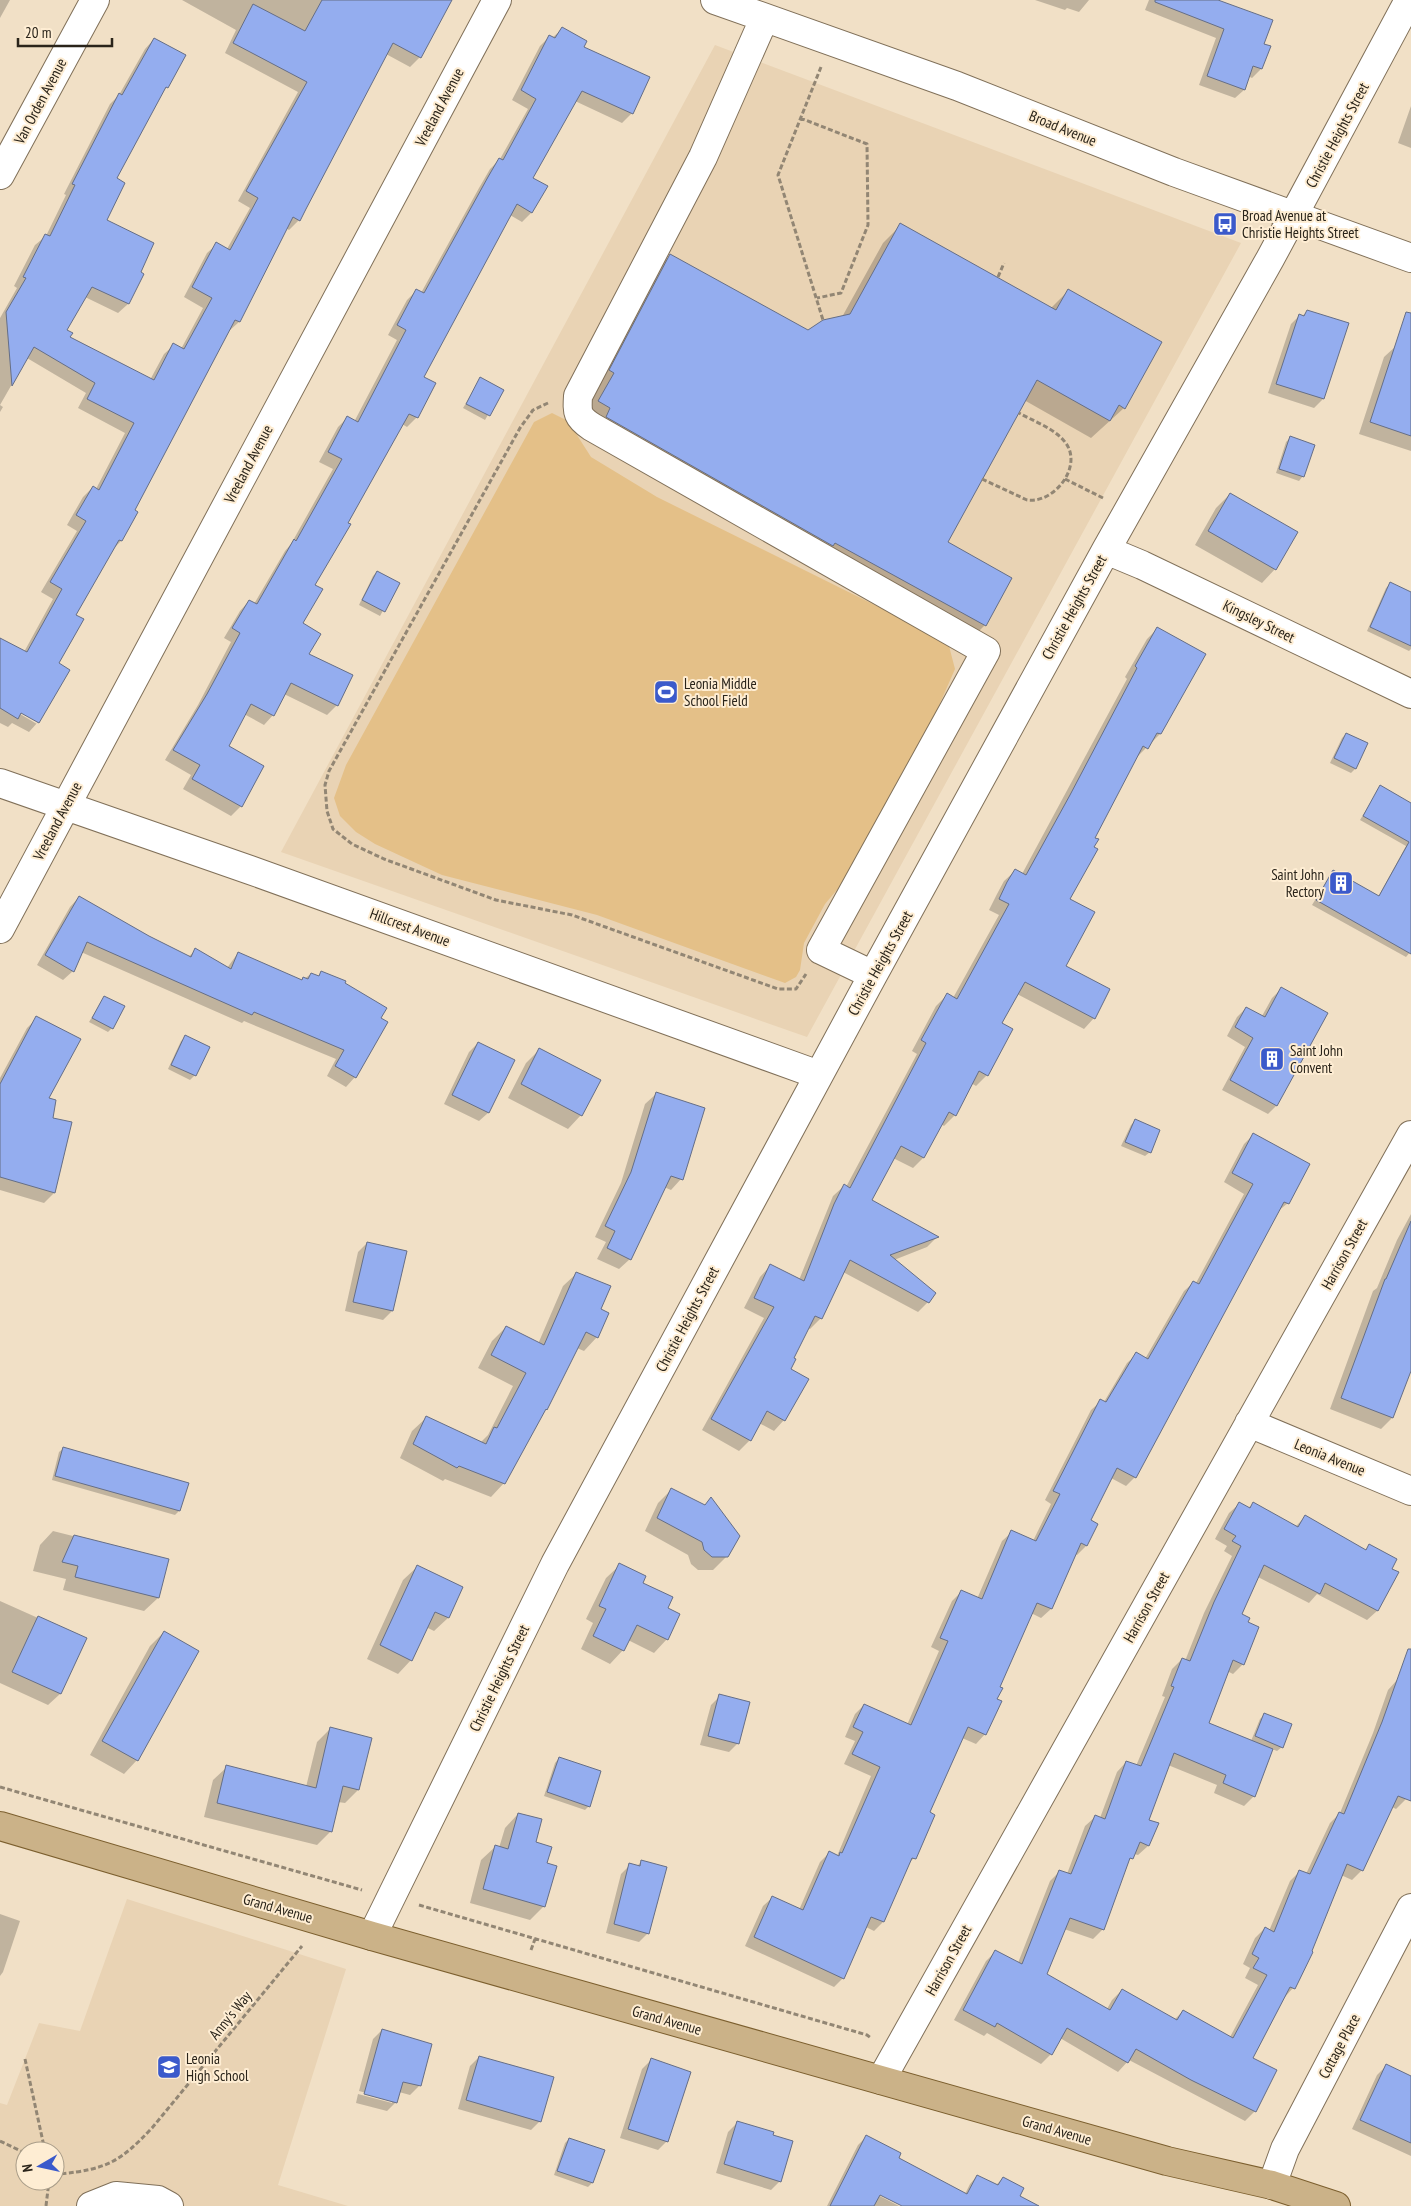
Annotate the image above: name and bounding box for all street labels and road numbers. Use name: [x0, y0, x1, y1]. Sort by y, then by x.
street label: Van Orden Avenue: [9, 55, 71, 148]
street label: Vreeland Avenue: [410, 65, 468, 150]
street label: Christie Heights Street: [1301, 79, 1373, 191]
street label: Broad Avenue: [1027, 106, 1099, 150]
street label: Vreeland Avenue: [219, 422, 277, 507]
street label: Christie Heights Street: [1037, 551, 1111, 663]
street label: Kingsley Street: [1220, 595, 1298, 647]
street label: Vreeland Avenue: [28, 779, 86, 864]
street label: Hillcrest Avenue: [367, 904, 453, 950]
street label: Christie Heights Street: [843, 907, 917, 1019]
street label: Harrison Street: [1317, 1215, 1371, 1293]
street label: Christie Heights Street: [651, 1263, 723, 1375]
street label: Leonia Avenue: [1292, 1434, 1368, 1480]
street label: Harrison Street: [1119, 1568, 1173, 1646]
street label: Christie Heights Street: [465, 1621, 533, 1735]
street label: Grand Avenue: [241, 1889, 315, 1927]
street label: Harrison Street: [921, 1921, 975, 1999]
street label: Anny's Way: [205, 1987, 256, 2043]
street label: Grand Avenue: [630, 2001, 704, 2039]
street label: Cottage Place: [1314, 2010, 1364, 2082]
street label: Grand Avenue: [1020, 2111, 1094, 2149]

